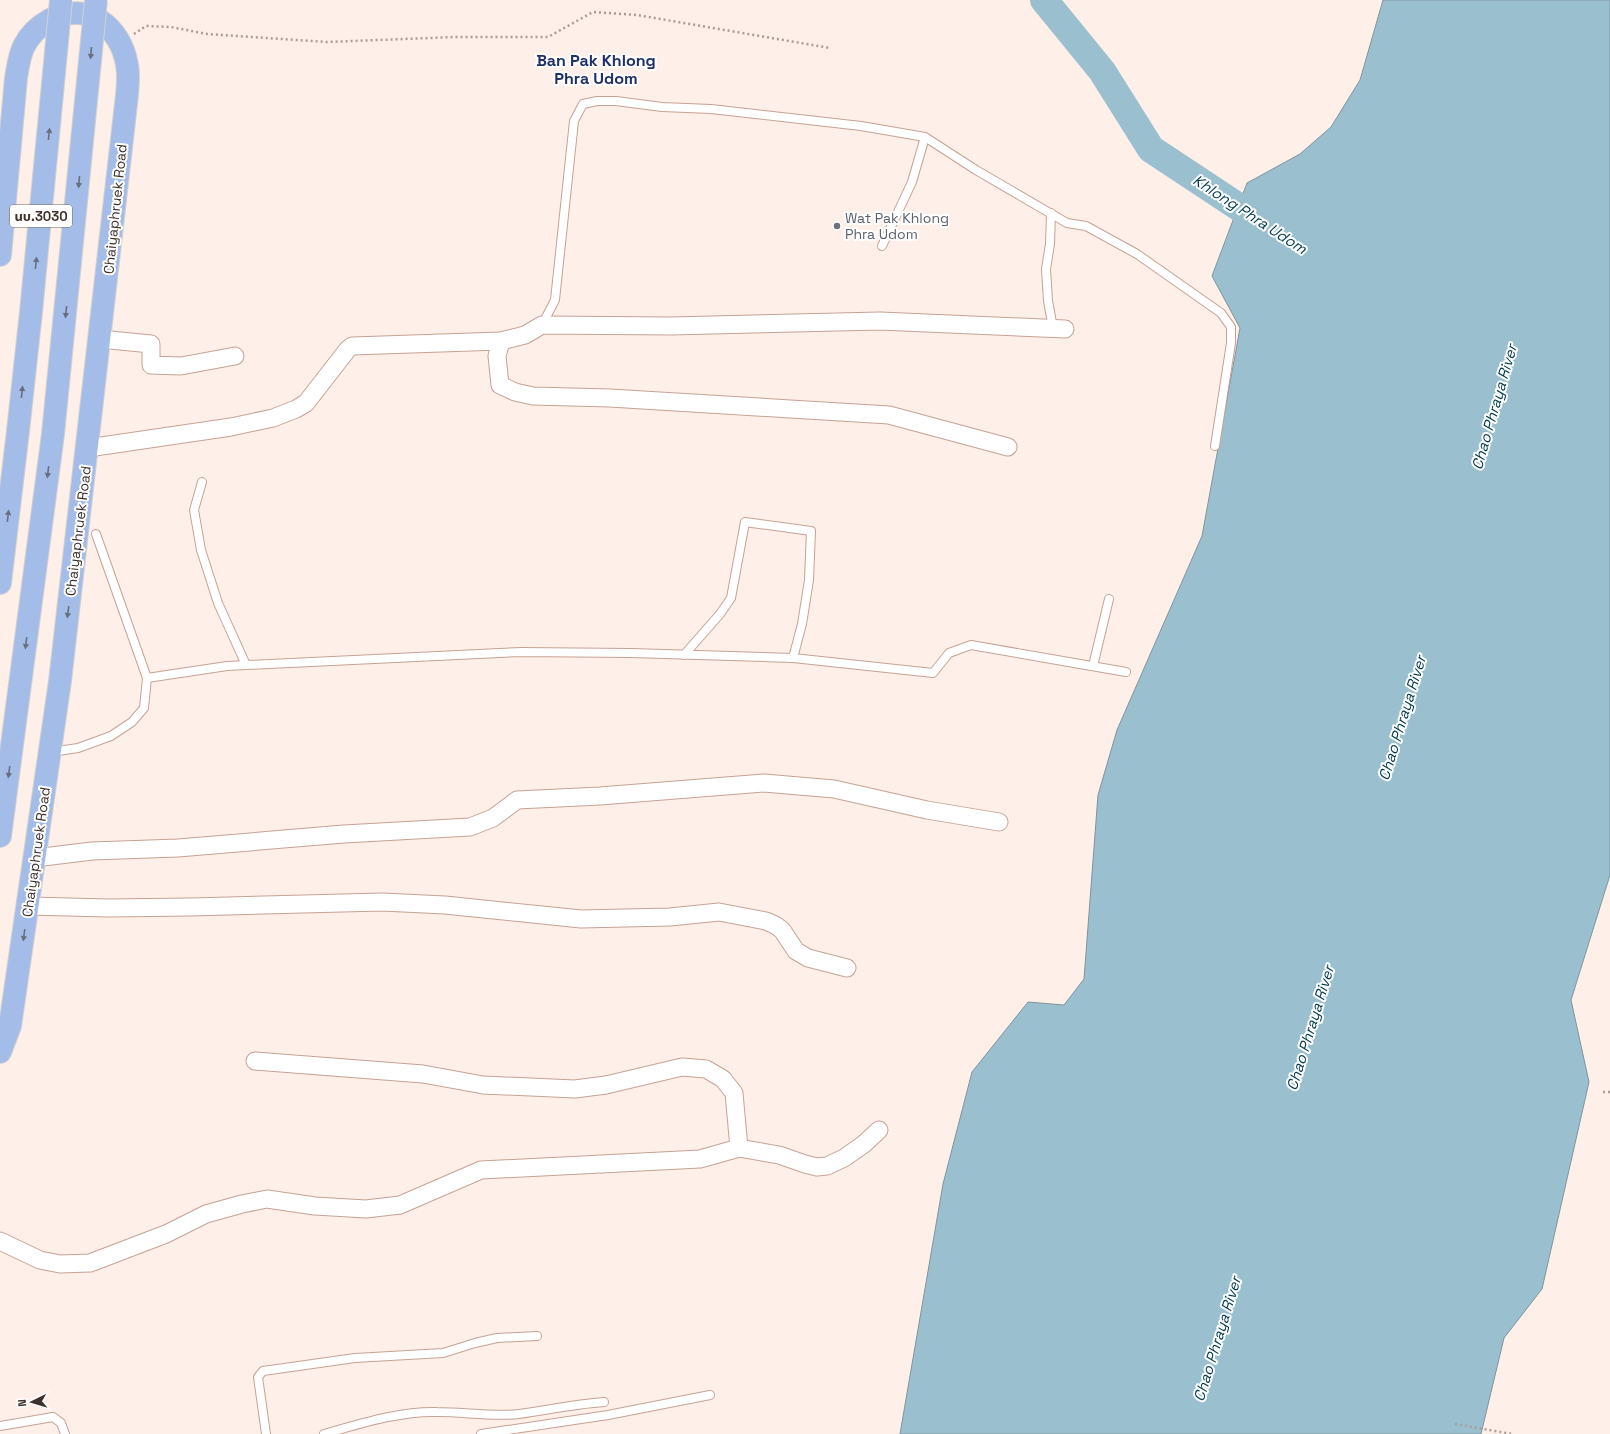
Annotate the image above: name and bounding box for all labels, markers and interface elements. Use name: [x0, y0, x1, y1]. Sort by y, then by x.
one-way arrow: [88, 47, 95, 59]
district label: Ban Pak Khlong Phra Udom: [536, 50, 656, 89]
one-way arrow: [46, 127, 52, 140]
street label: Chaiyaphruek Road: [99, 143, 131, 275]
water label: Khlong Phra Udom: [1190, 170, 1311, 258]
one-way arrow: [76, 176, 82, 188]
road number: นบ.3030: [10, 205, 72, 227]
place label: Wat Pak Khlong Phra Udom: [845, 209, 949, 243]
marker: Wat Pak Khlong Phra Udom: [832, 221, 842, 231]
one-way arrow: [33, 257, 40, 269]
one-way arrow: [63, 305, 69, 318]
water label: Chao Phraya River: [1467, 341, 1521, 472]
one-way arrow: [19, 386, 26, 398]
street label: Chaiyaphruek Road: [61, 465, 95, 597]
one-way arrow: [45, 466, 51, 478]
one-way arrow: [5, 510, 11, 522]
one-way arrow: [65, 606, 71, 618]
one-way arrow: [23, 637, 29, 649]
water label: Chao Phraya River: [1374, 652, 1430, 783]
one-way arrow: [6, 766, 12, 778]
street label: Chaiyaphruek Road: [18, 786, 54, 918]
one-way arrow: [21, 929, 27, 941]
water label: Chao Phraya River: [1282, 962, 1338, 1093]
water label: Chao Phraya River: [1189, 1273, 1245, 1404]
north arrow: [12, 1382, 52, 1422]
text: N: [15, 1399, 29, 1407]

